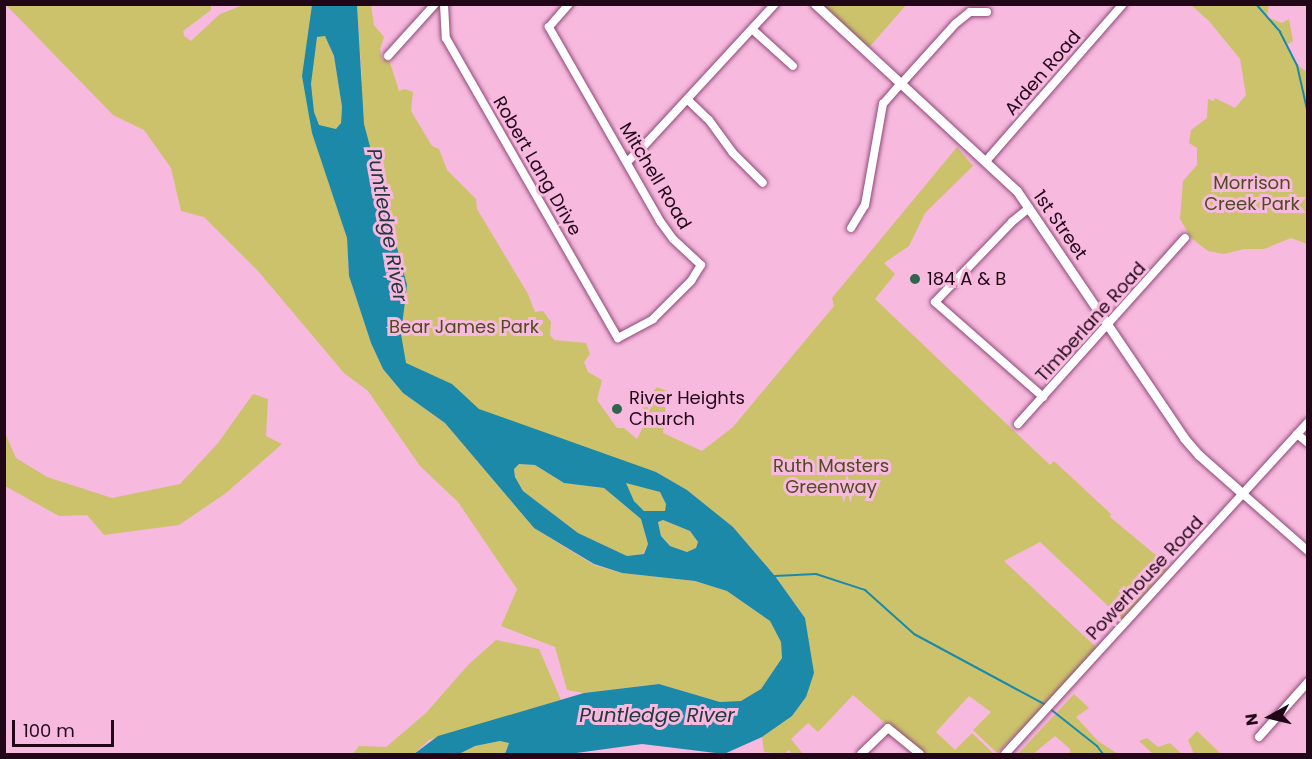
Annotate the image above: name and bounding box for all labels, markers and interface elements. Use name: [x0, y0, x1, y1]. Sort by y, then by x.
street label: Arden Road: [1000, 26, 1086, 120]
street label: Robert Lang Drive: [488, 92, 586, 240]
street label: Mitchell Road: [615, 119, 695, 233]
water label: Puntledge River: [362, 146, 412, 304]
park label: Morrison Creek Park: [1204, 173, 1300, 216]
street label: 1st Street: [1028, 186, 1092, 264]
street label: Timberlane Road: [1032, 258, 1150, 386]
place label: 184 A & B: [927, 268, 1006, 290]
marker: 184 A & B: [908, 272, 922, 286]
park label: Bear James Park: [389, 316, 539, 338]
place label: River Heights Church: [629, 388, 745, 430]
marker: River Heights Church: [610, 402, 624, 416]
park label: Ruth Masters Greenway: [773, 456, 889, 498]
street label: Powerhouse Road: [1082, 512, 1208, 644]
north arrow: [1240, 687, 1300, 747]
water label: Puntledge River: [579, 703, 735, 727]
scale bar: [15, 708, 117, 746]
text: N: [1239, 712, 1264, 727]
text: 100 m: [23, 718, 75, 743]

